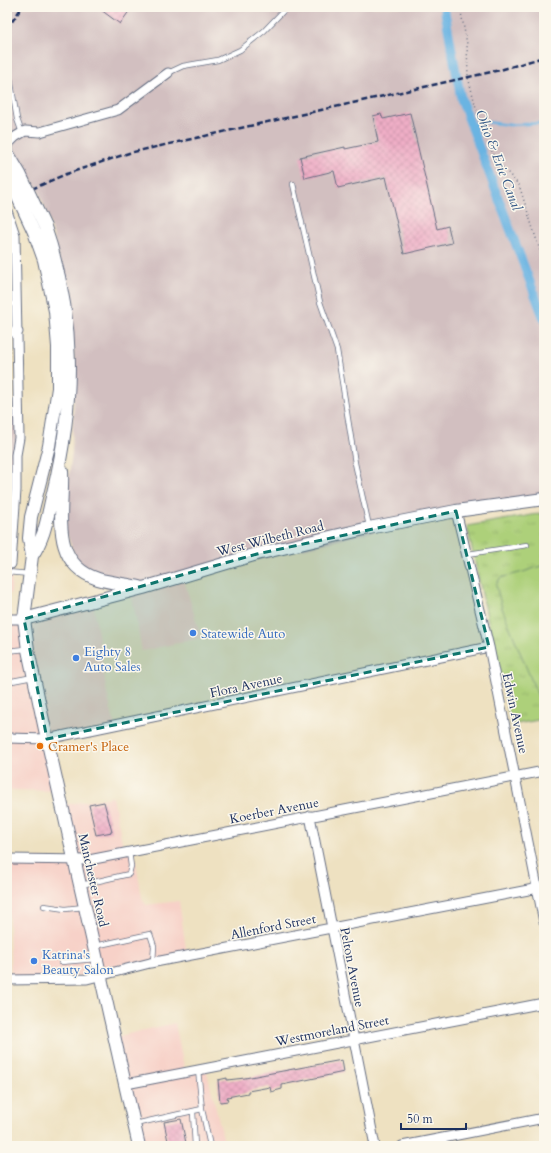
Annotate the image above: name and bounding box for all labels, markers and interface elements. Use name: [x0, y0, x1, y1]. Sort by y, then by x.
water label: Ohio & Erie Canal: [471, 107, 527, 215]
street label: West Wilbeth Road: [214, 517, 326, 561]
place label: Statewide Auto: [201, 625, 285, 643]
marker: Statewide Auto: [188, 628, 198, 638]
place label: Eighty 8 Auto Sales: [84, 643, 141, 676]
marker: Eighty 8 Auto Sales: [71, 653, 81, 663]
street label: Flora Avenue: [208, 669, 284, 702]
street label: Edwin Avenue: [498, 671, 532, 755]
place label: Cramer's Place: [48, 738, 129, 756]
marker: Cramer's Place: [35, 741, 45, 751]
street label: Koerber Avenue: [228, 793, 320, 828]
street label: Manchester Road: [74, 832, 113, 929]
street label: Allenford Street: [229, 910, 317, 944]
street label: Pelton Avenue: [335, 926, 369, 1009]
place label: Katrina's Beauty Salon: [42, 946, 114, 979]
marker: Katrina's Beauty Salon: [29, 956, 39, 966]
street label: Westmoreland Street: [273, 1011, 391, 1051]
scale bar: [401, 1105, 466, 1131]
text: 50 m: [407, 1111, 434, 1127]

